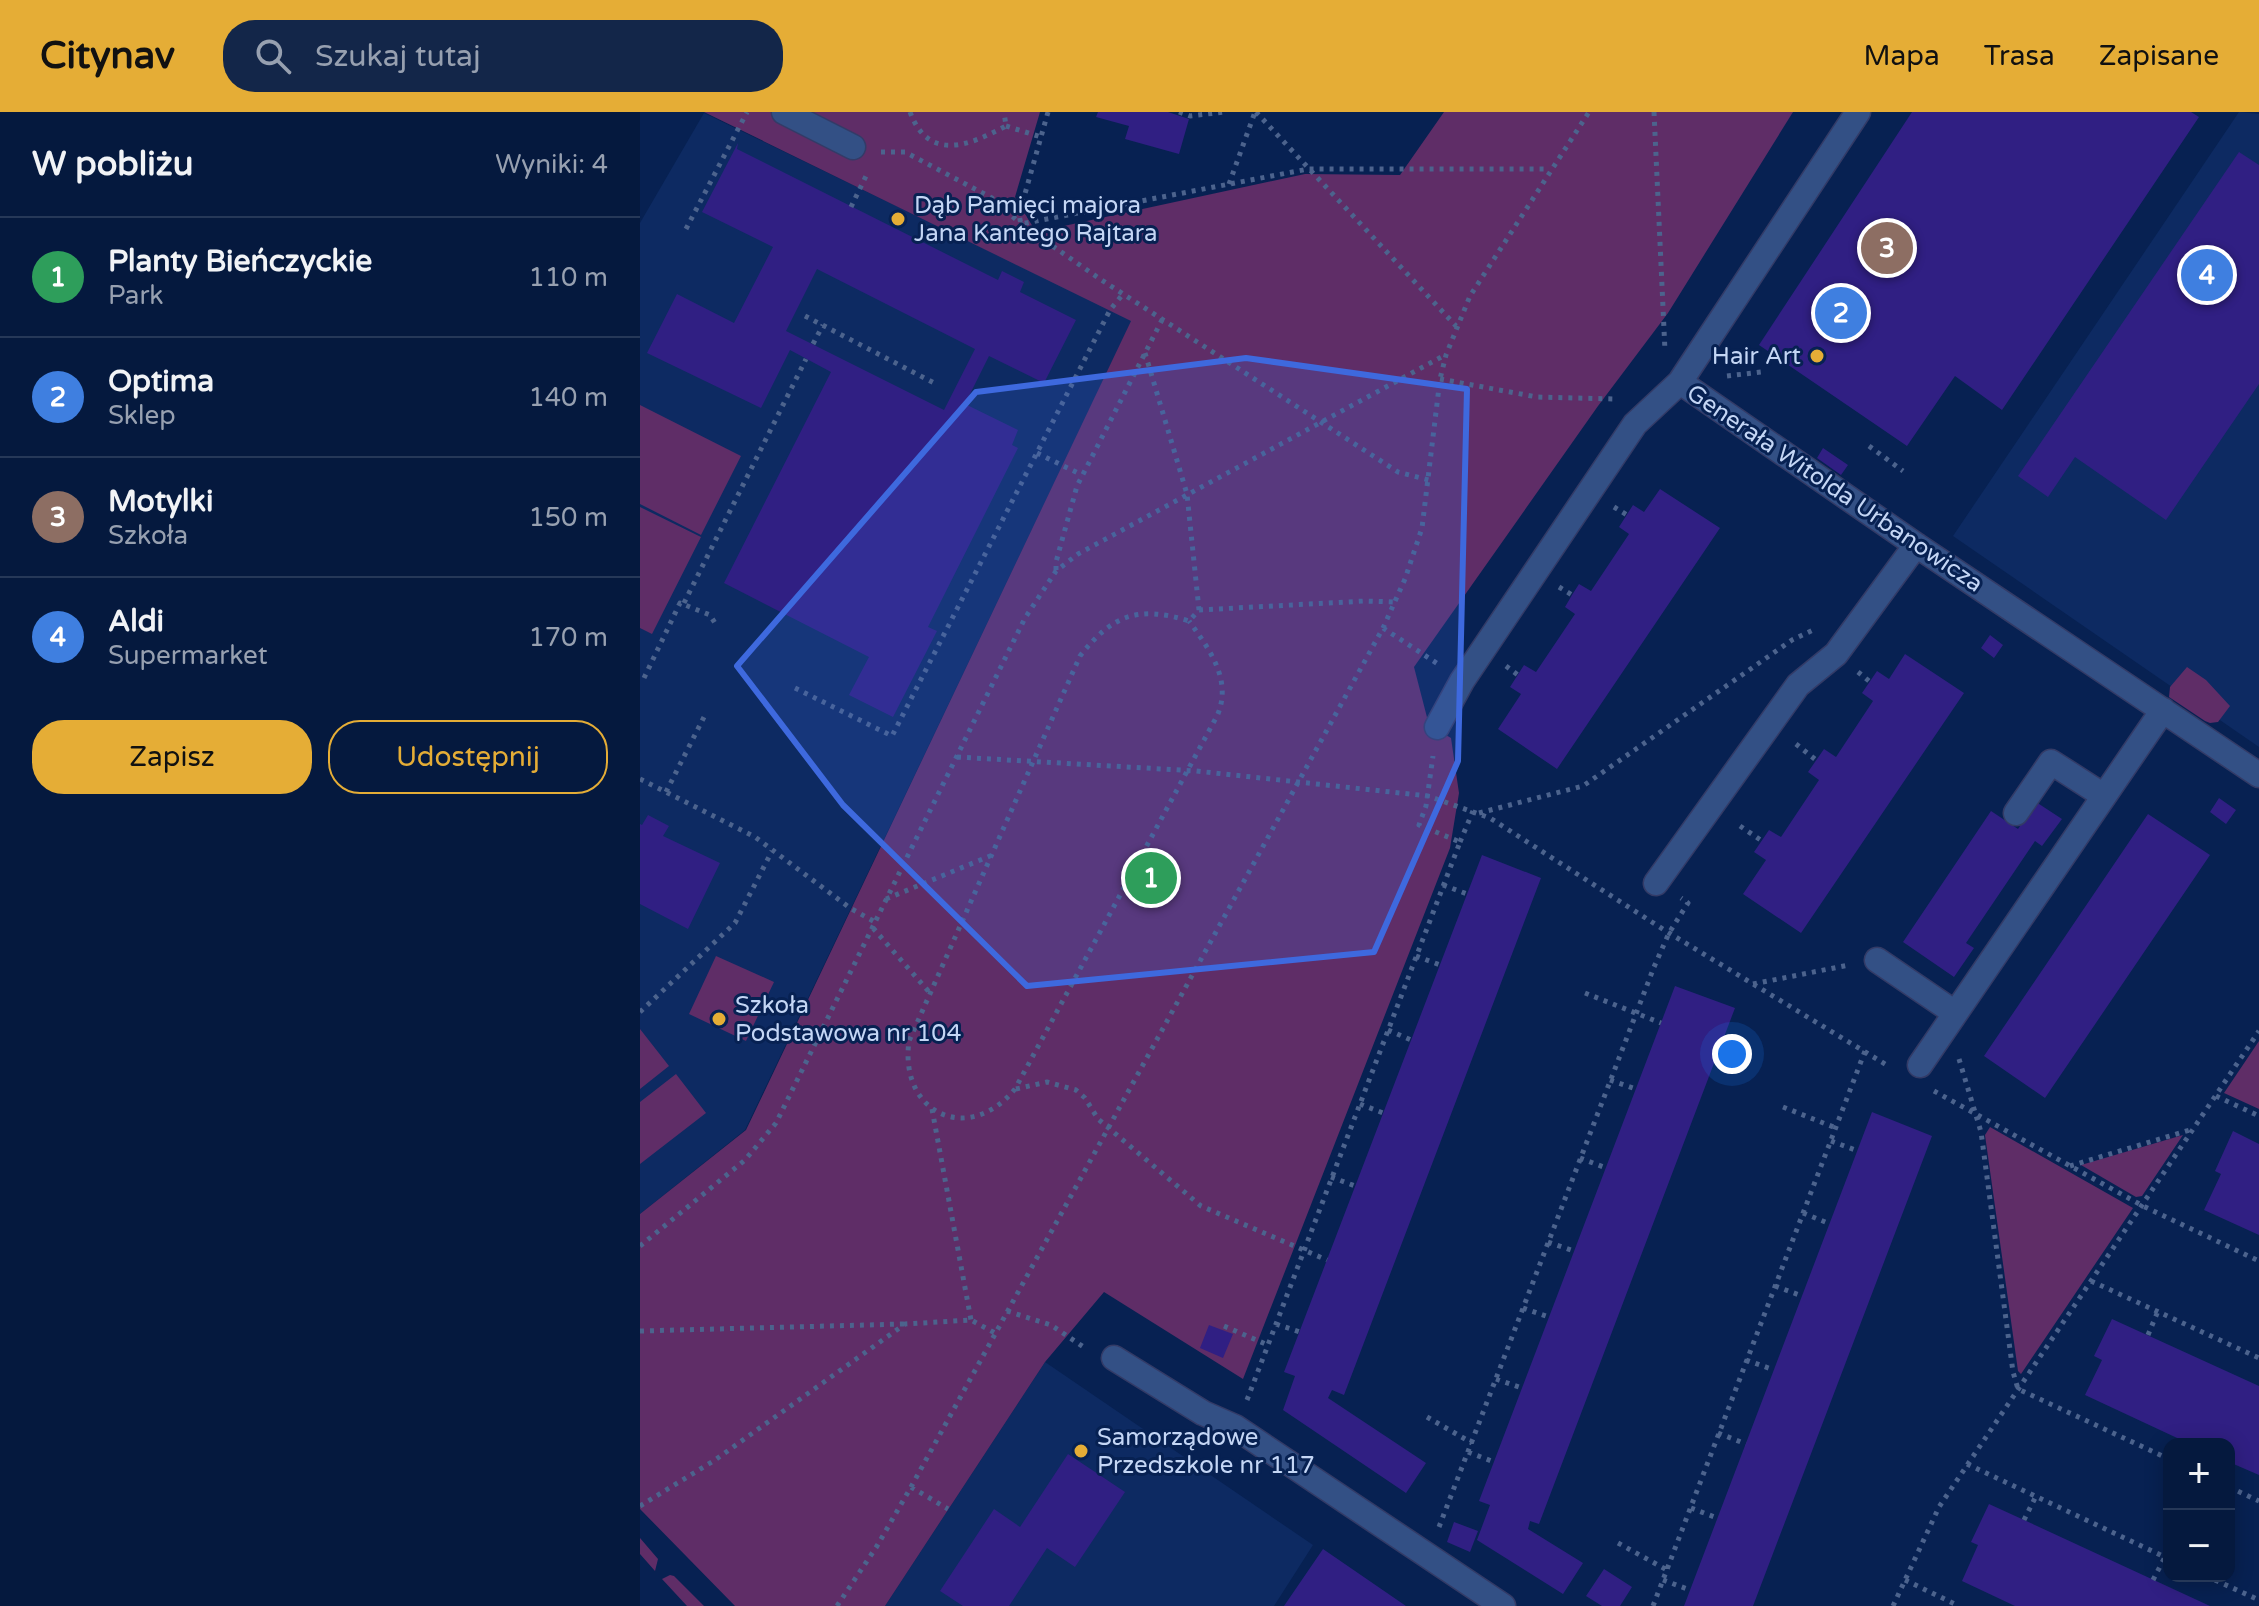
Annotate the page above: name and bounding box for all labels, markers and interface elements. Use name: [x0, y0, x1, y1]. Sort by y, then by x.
search box: [223, 20, 783, 92]
text: Citynav: [40, 33, 175, 79]
icon: search: [251, 34, 295, 78]
text: Szukaj tutaj: [315, 38, 481, 75]
text: Mapa: [1863, 39, 1940, 73]
text: Trasa: [1984, 39, 2055, 73]
text: Zapisane: [2099, 39, 2219, 73]
text: W pobliżu: [32, 144, 193, 185]
text: Wyniki: 4: [495, 149, 608, 180]
place label: Dąb Pamięci majora Jana Kantego Rajtara: [914, 191, 1157, 248]
marker: Dąb Pamięci majora Jana Kantego Rajtara: [889, 210, 907, 228]
pin: 3: [1861, 218, 1913, 278]
text: Planty Bieńczyckie: [108, 243, 372, 280]
pin: 4: [2181, 245, 2233, 305]
text: 1: [50, 262, 66, 293]
text: 110 m: [528, 262, 608, 293]
text: Park: [108, 280, 164, 311]
pin: 2: [1815, 283, 1867, 343]
place label: Hair Art: [1712, 342, 1801, 371]
marker: Hair Art: [1808, 347, 1826, 365]
text: Optima: [108, 363, 214, 400]
street label: Generała Witolda Urbanowicza: [1681, 378, 1988, 599]
text: 2: [50, 382, 66, 413]
text: 140 m: [528, 382, 608, 413]
text: Sklep: [108, 400, 176, 431]
text: Motylki: [108, 483, 213, 520]
text: 3: [50, 502, 66, 533]
text: 150 m: [528, 502, 608, 533]
text: Szkoła: [108, 520, 188, 551]
text: Aldi: [108, 603, 164, 640]
text: 4: [50, 622, 66, 653]
text: 170 m: [528, 622, 608, 653]
text: Supermarket: [108, 640, 268, 671]
button: Zapisz: [32, 720, 312, 794]
button: Udostępnij: [328, 720, 608, 794]
pin: 1: [1125, 848, 1177, 908]
place label: Szkoła Podstawowa nr 104: [735, 991, 962, 1048]
marker: Szkoła Podstawowa nr 104: [710, 1010, 728, 1028]
your location: [1712, 1034, 1752, 1074]
place label: Samorządowe Przedszkole nr 117: [1097, 1423, 1315, 1480]
map controls: [2163, 1438, 2235, 1582]
button: +: [2163, 1438, 2235, 1510]
marker: Samorządowe Przedszkole nr 117: [1072, 1442, 1090, 1460]
button: −: [2163, 1510, 2235, 1582]

